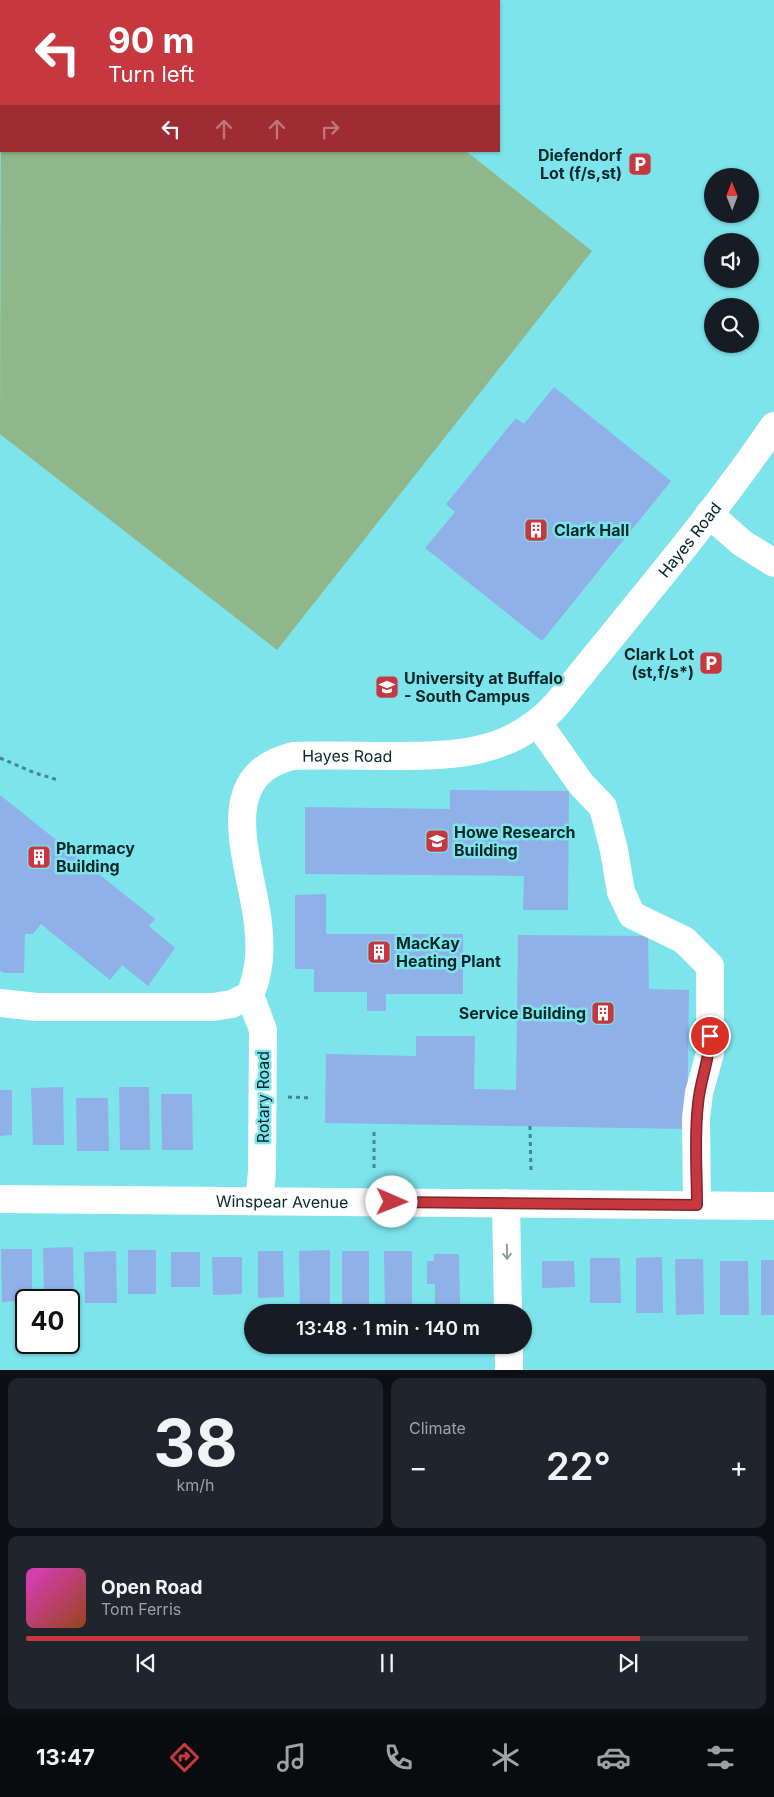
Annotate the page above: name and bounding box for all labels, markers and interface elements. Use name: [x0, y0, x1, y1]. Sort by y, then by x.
text: 90 m: [108, 19, 195, 61]
icon: left: [25, 20, 90, 85]
text: Turn left: [108, 61, 194, 87]
icon: left: [157, 115, 185, 143]
icon: ahead: [210, 115, 238, 143]
icon: ahead: [263, 115, 291, 143]
icon: right: [316, 115, 344, 143]
place label: Diefendorf Lot (f/s,st): [538, 145, 623, 183]
parking icon: Diefendorf Lot (f/s,st): [627, 151, 653, 177]
north arrow: [704, 168, 759, 222]
map controls: [704, 168, 759, 353]
button: sound: [704, 233, 759, 288]
button: search: [704, 298, 759, 353]
street label: Hayes Road: [654, 498, 725, 581]
building icon: Clark Hall: [523, 517, 549, 543]
place label: Clark Hall: [554, 520, 629, 540]
place label: Clark Lot (st,f/s*): [624, 644, 694, 682]
parking icon: Clark Lot (st,f/s*): [698, 650, 724, 676]
place label: University at Buffalo - South Campus: [404, 668, 563, 706]
school or university icon: University at Buffalo - South Campus: [374, 674, 400, 700]
street label: Hayes Road: [302, 746, 392, 766]
place label: Howe Research Building: [454, 822, 576, 860]
school or university icon: Howe Research Building: [424, 828, 450, 854]
place label: Pharmacy Building: [56, 838, 135, 876]
building icon: Pharmacy Building: [26, 844, 52, 870]
place label: MacKay Heating Plant: [396, 933, 501, 971]
building icon: MacKay Heating Plant: [366, 939, 392, 965]
building icon: Service Building: [590, 1000, 616, 1026]
place label: Service Building: [459, 1003, 586, 1023]
pin: [689, 1015, 731, 1057]
icon: arrive: [696, 1022, 724, 1050]
street label: Rotary Road: [253, 1051, 273, 1143]
position arrow: [365, 1175, 417, 1227]
street label: Winspear Avenue: [216, 1191, 348, 1212]
one-way arrow: [502, 1244, 512, 1260]
speed limit sign: 40: [15, 1289, 80, 1354]
text: 13:48 · 1 min · 140 m: [296, 1317, 480, 1340]
text: 38: [153, 1403, 238, 1482]
text: Climate: [409, 1418, 466, 1438]
text: 22°: [546, 1443, 611, 1489]
text: −: [409, 1450, 428, 1484]
text: +: [729, 1450, 748, 1484]
text: km/h: [176, 1475, 215, 1495]
text: Open Road: [101, 1576, 202, 1599]
text: Tom Ferris: [101, 1599, 181, 1619]
icon: previous: [132, 1649, 160, 1677]
icon: pause: [373, 1649, 401, 1677]
icon: next: [614, 1649, 642, 1677]
icon: directions: [167, 1740, 202, 1775]
icon: music: [274, 1740, 309, 1775]
icon: phone: [381, 1740, 416, 1775]
icon: climate: [488, 1740, 523, 1775]
icon: car: [596, 1740, 631, 1775]
icon: filters: [703, 1740, 738, 1775]
text: 13:47: [36, 1744, 95, 1770]

